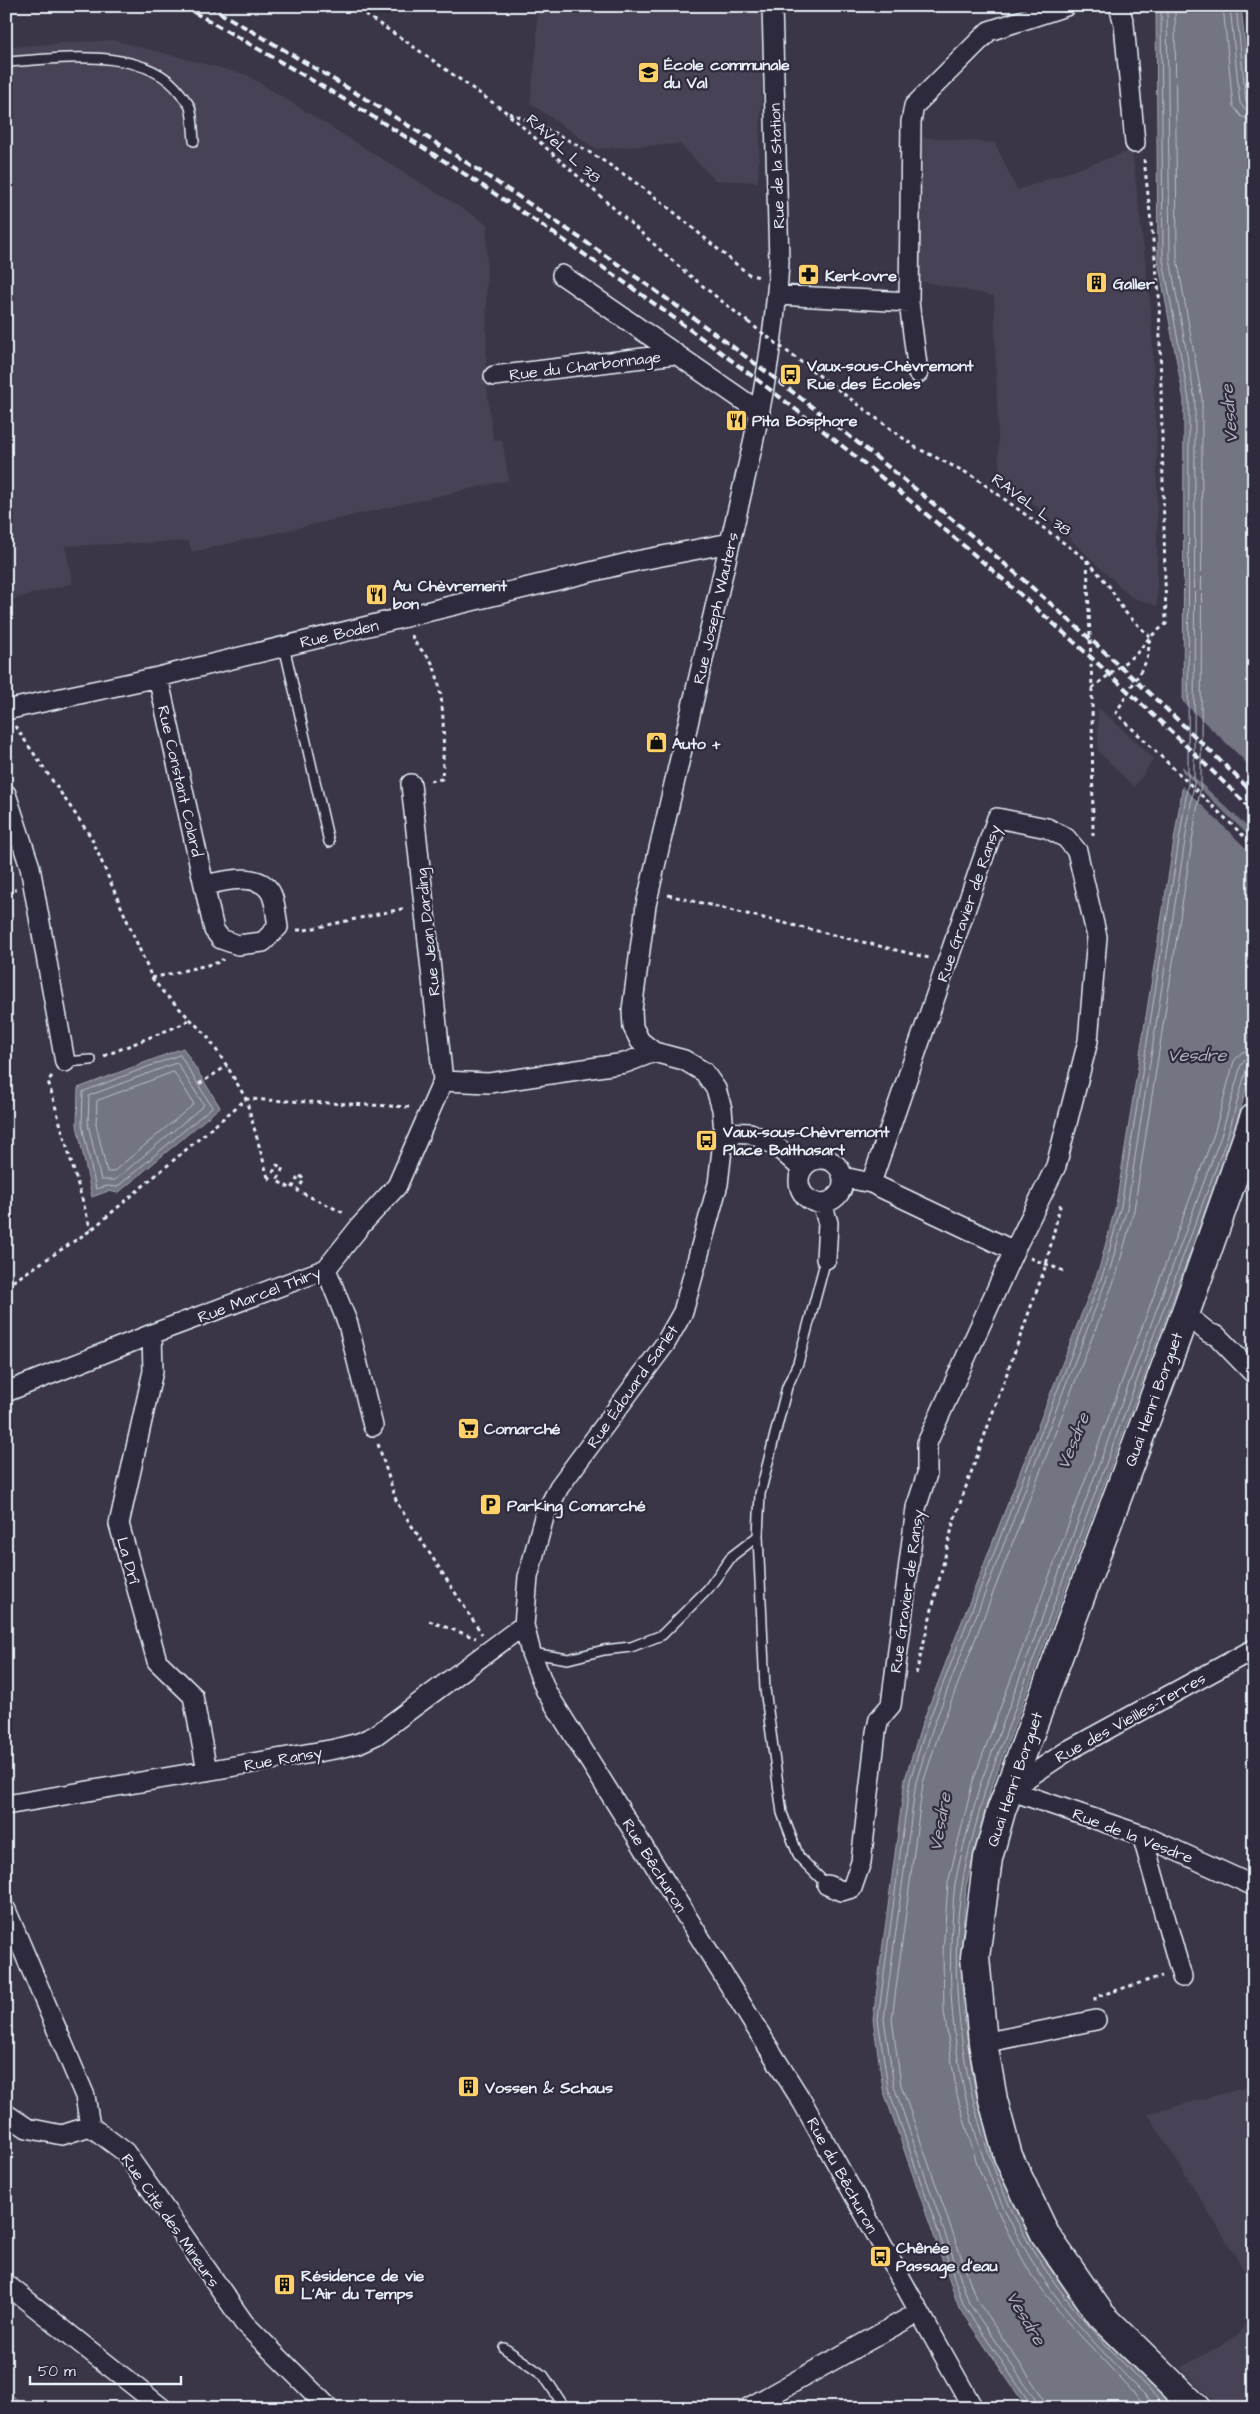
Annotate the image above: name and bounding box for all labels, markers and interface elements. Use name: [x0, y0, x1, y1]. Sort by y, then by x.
place label: École communale du Val: [663, 54, 790, 94]
school or university icon: École communale du Val: [636, 61, 660, 85]
street label: Rue de la Station: [764, 103, 790, 229]
street label: RAVeL L 38: [521, 109, 606, 188]
pharmacy icon: Kerkovre: [797, 263, 821, 287]
place label: Kerkovre: [825, 265, 897, 287]
building icon: Galler: [1085, 271, 1109, 295]
place label: Galler: [1113, 273, 1155, 295]
street label: Rue du Charbonnage: [508, 346, 663, 387]
place label: Vaux-sous-Chèvremont Rue des Écoles: [806, 355, 974, 395]
bus stop icon: Vaux-sous-Chèvremont Rue des Écoles: [779, 362, 803, 386]
water label: Vesdre: [1214, 382, 1245, 444]
restaurant icon: Pita Bosphore: [724, 408, 748, 432]
place label: Pita Bosphore: [752, 410, 858, 432]
street label: RAVeL L 38: [987, 468, 1076, 541]
street label: Rue Joseph Wauters: [688, 530, 744, 686]
place label: Au Chèvrement bon: [393, 575, 508, 615]
restaurant icon: Au Chèvrement bon: [365, 582, 389, 606]
street label: Rue Boden: [298, 614, 381, 654]
street label: Rue Constant Colard: [152, 704, 208, 859]
shop icon: Auto +: [644, 731, 668, 755]
place label: Auto +: [672, 733, 721, 755]
street label: Rue Gravier de Ransy: [932, 822, 1007, 985]
street label: Rue Jean Darding: [410, 867, 447, 997]
water label: Vesdre: [1168, 1043, 1228, 1068]
place label: Vaux-sous-Chèvremont Place Balthasart: [722, 1121, 890, 1161]
bus stop icon: Vaux-sous-Chèvremont Place Balthasart: [695, 1128, 719, 1152]
street label: Rue Marcel Thiry: [195, 1261, 325, 1330]
street label: Rue Édouard Sarlet: [582, 1320, 684, 1453]
street label: Quai Henri Borguet: [1119, 1329, 1190, 1470]
water label: Vesdre: [1051, 1408, 1097, 1473]
supermarket icon: Comarché: [456, 1416, 480, 1440]
place label: Comarché: [484, 1418, 561, 1440]
parking icon: Parking Comarché: [479, 1493, 503, 1517]
place label: Parking Comarché: [507, 1495, 646, 1519]
street label: Rue Gravier de Ransy: [885, 1508, 930, 1674]
street label: La Drî: [111, 1535, 146, 1588]
street label: Rue des Vieilles-Terres: [1051, 1667, 1210, 1768]
street label: Quai Henri Borguet: [982, 1708, 1049, 1850]
street label: Rue Ransy: [242, 1741, 324, 1778]
water label: Vesdre: [923, 1790, 958, 1853]
street label: Rue de la Vesdre: [1069, 1803, 1196, 1869]
street label: Rue Bêchuron: [617, 1814, 692, 1917]
building icon: Vossen & Schaus: [457, 2075, 481, 2099]
place label: Vossen & Schaus: [484, 2077, 613, 2099]
street label: Rue du Bêchuron: [801, 2114, 883, 2237]
street label: Rue Cité des Mineurs: [116, 2149, 225, 2292]
place label: Chênée Passage d'eau: [896, 2237, 998, 2279]
bus stop icon: Chênée Passage d'eau: [868, 2244, 892, 2268]
place label: Résidence de vie L'Air du Temps: [301, 2265, 425, 2305]
building icon: Résidence de vie L'Air du Temps: [273, 2272, 297, 2296]
water label: Vesdre: [1000, 2287, 1052, 2351]
scale bar: [30, 2354, 181, 2386]
text: 50 m: [38, 2361, 76, 2382]

